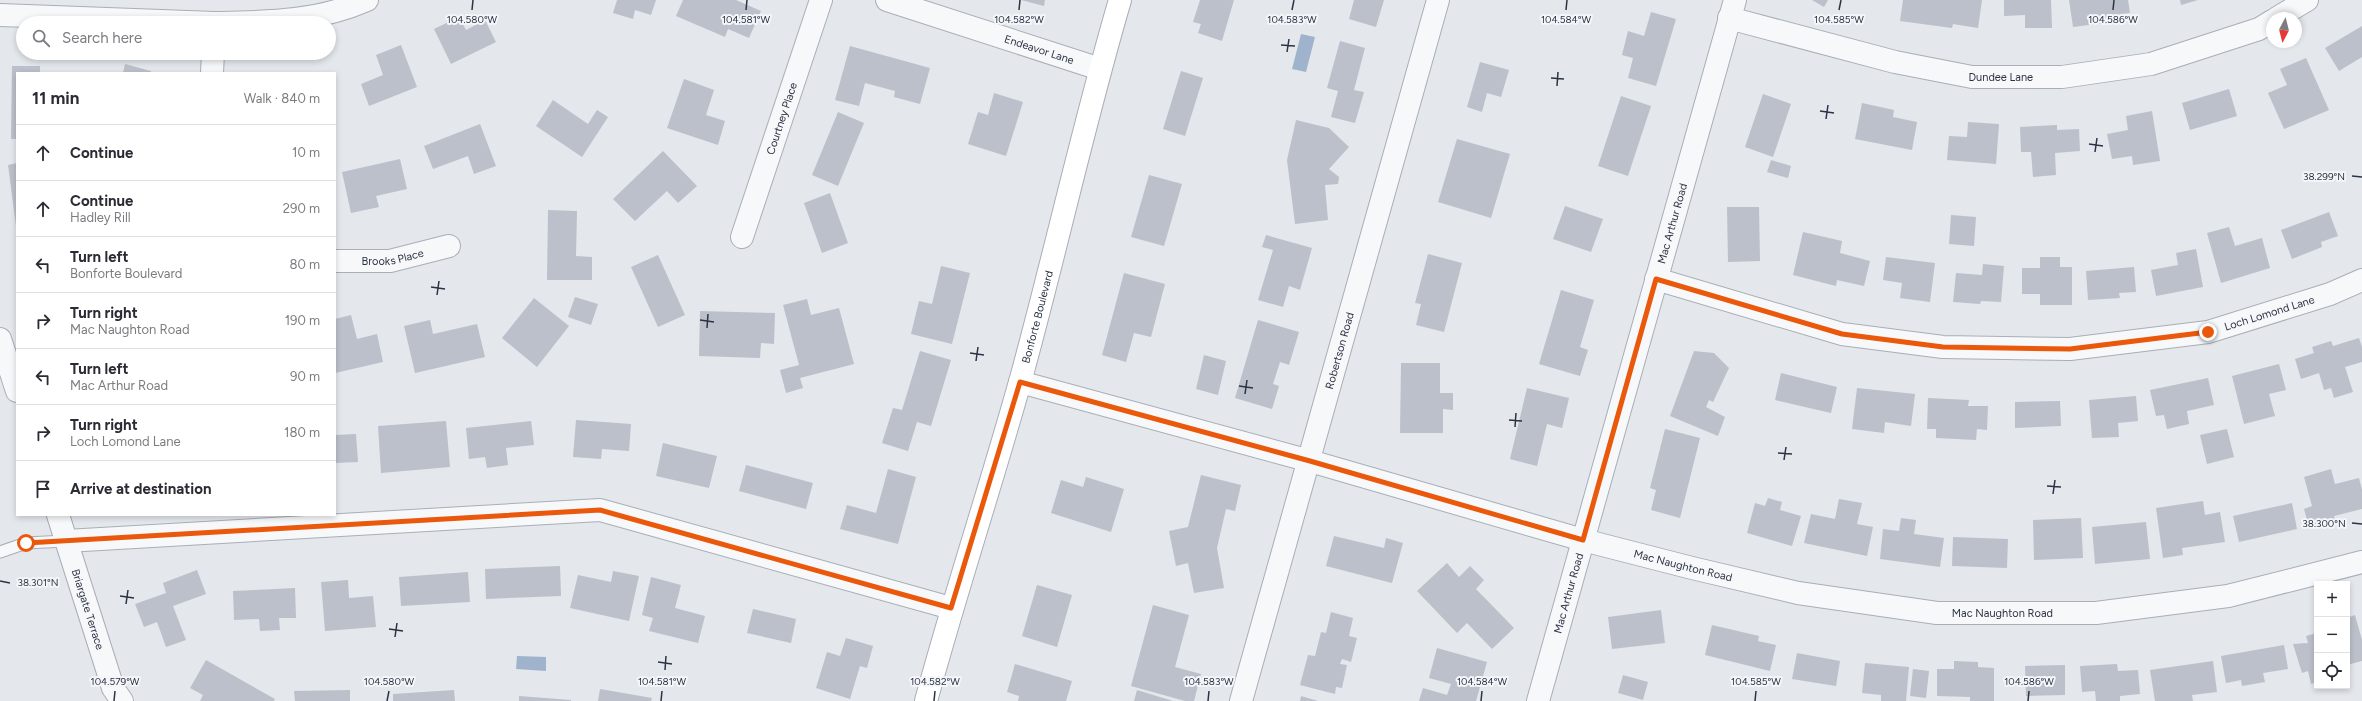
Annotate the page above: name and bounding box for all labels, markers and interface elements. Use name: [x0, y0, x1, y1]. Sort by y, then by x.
north arrow: [2266, 12, 2302, 48]
text: 104.580°W: [447, 13, 498, 26]
text: 104.581°W: [722, 13, 770, 26]
text: 104.582°W: [994, 13, 1044, 26]
text: 104.583°W: [1267, 13, 1317, 26]
text: 104.584°W: [1541, 13, 1592, 26]
text: 104.585°W: [1814, 13, 1864, 26]
text: 104.586°W: [2088, 13, 2138, 26]
search box: [16, 16, 336, 60]
icon: search: [30, 27, 52, 49]
text: Search here: [62, 29, 142, 47]
street label: Endeavor Lane: [1003, 32, 1076, 67]
street label: Dundee Lane: [1969, 71, 2033, 84]
street label: Courtney Place: [763, 81, 800, 156]
text: 11 min: [32, 88, 79, 108]
text: Walk · 840 m: [244, 91, 320, 106]
icon: ahead: [32, 142, 54, 164]
text: Continue: [70, 144, 133, 162]
text: 10 m: [292, 145, 320, 160]
text: 38.299°N: [2303, 170, 2345, 183]
street label: Mac Arthur Road: [1655, 182, 1690, 265]
text: Continue: [70, 192, 133, 210]
icon: ahead: [32, 198, 54, 220]
text: 290 m: [283, 201, 320, 216]
text: Hadley Rill: [70, 210, 131, 225]
street label: Brooks Place: [362, 246, 425, 268]
text: Turn left: [70, 248, 128, 266]
icon: left: [32, 254, 54, 276]
text: 80 m: [289, 257, 320, 272]
text: Bonforte Boulevard: [70, 266, 182, 281]
street label: Bonforte Boulevard: [1019, 269, 1055, 365]
street label: Loch Lomond Lane: [2223, 293, 2316, 333]
text: Turn right: [70, 304, 138, 322]
icon: right: [32, 310, 54, 332]
street label: Robertson Road: [1322, 311, 1356, 391]
text: 190 m: [285, 313, 320, 328]
text: Mac Naughton Road: [70, 322, 190, 337]
route end: [2199, 323, 2217, 341]
text: Turn left: [70, 360, 128, 378]
icon: left: [32, 366, 54, 388]
text: 90 m: [290, 369, 320, 384]
text: Mac Arthur Road: [70, 378, 168, 393]
text: Turn right: [70, 416, 138, 434]
icon: right: [32, 422, 54, 444]
text: 180 m: [284, 425, 320, 440]
text: Loch Lomond Lane: [70, 434, 181, 449]
icon: arrive: [32, 478, 54, 500]
text: Arrive at destination: [70, 480, 211, 498]
text: 38.300°N: [2302, 517, 2346, 530]
route start: [17, 534, 35, 552]
street label: Mac Naughton Road: [1632, 547, 1734, 584]
street label: Mac Arthur Road: [1551, 551, 1586, 635]
street label: Briargate Terrace: [69, 567, 107, 651]
text: 38.301°N: [17, 576, 59, 589]
map controls: [2314, 581, 2350, 689]
button: +: [2314, 581, 2350, 617]
street label: Mac Naughton Road: [1952, 607, 2053, 620]
button: −: [2314, 617, 2350, 653]
button: locate: [2314, 653, 2350, 689]
text: 104.579°W: [91, 675, 140, 688]
text: 104.580°W: [364, 675, 415, 688]
text: 104.581°W: [638, 675, 686, 688]
text: 104.582°W: [910, 675, 960, 688]
text: 104.583°W: [1184, 675, 1234, 688]
text: 104.584°W: [1457, 675, 1508, 688]
text: 104.585°W: [1731, 675, 1781, 688]
text: 104.586°W: [2004, 675, 2054, 688]

